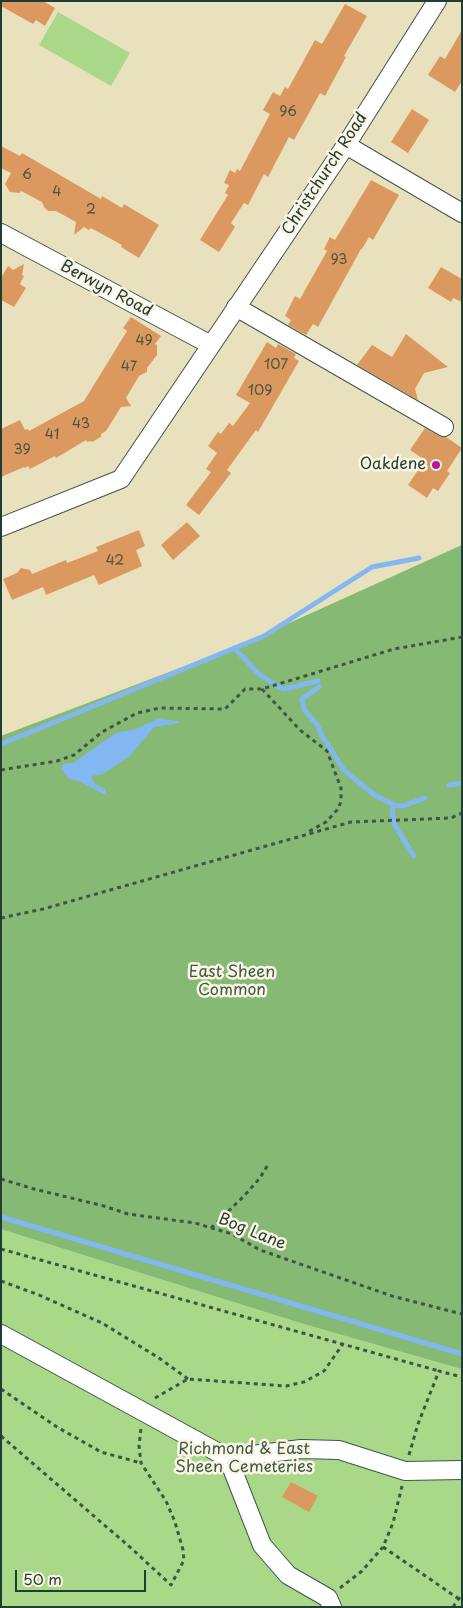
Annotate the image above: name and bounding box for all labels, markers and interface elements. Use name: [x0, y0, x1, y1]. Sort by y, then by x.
house number: 96: [279, 104, 297, 120]
street label: Christchurch Road: [278, 109, 372, 239]
house number: 6: [22, 167, 32, 183]
house number: 4: [52, 184, 62, 200]
house number: 2: [86, 202, 96, 218]
house number: 93: [330, 252, 348, 268]
street label: Berwyn Road: [57, 257, 155, 321]
house number: 49: [135, 333, 153, 349]
house number: 107: [264, 357, 288, 373]
house number: 47: [121, 359, 137, 375]
house number: 109: [248, 383, 272, 399]
house number: 43: [72, 416, 90, 432]
house number: 41: [45, 427, 59, 443]
house number: 39: [13, 442, 31, 458]
place label: Oakdene: [360, 455, 426, 475]
marker: Oakdene: [430, 459, 442, 471]
house number: 42: [106, 553, 124, 569]
park label: East Sheen Common: [189, 963, 275, 1001]
street label: Bog Lane: [215, 1210, 289, 1254]
park label: Richmond & East Sheen Cemeteries: [175, 1440, 313, 1478]
scale bar: [18, 1560, 149, 1592]
text: 50 m: [23, 1567, 62, 1590]

